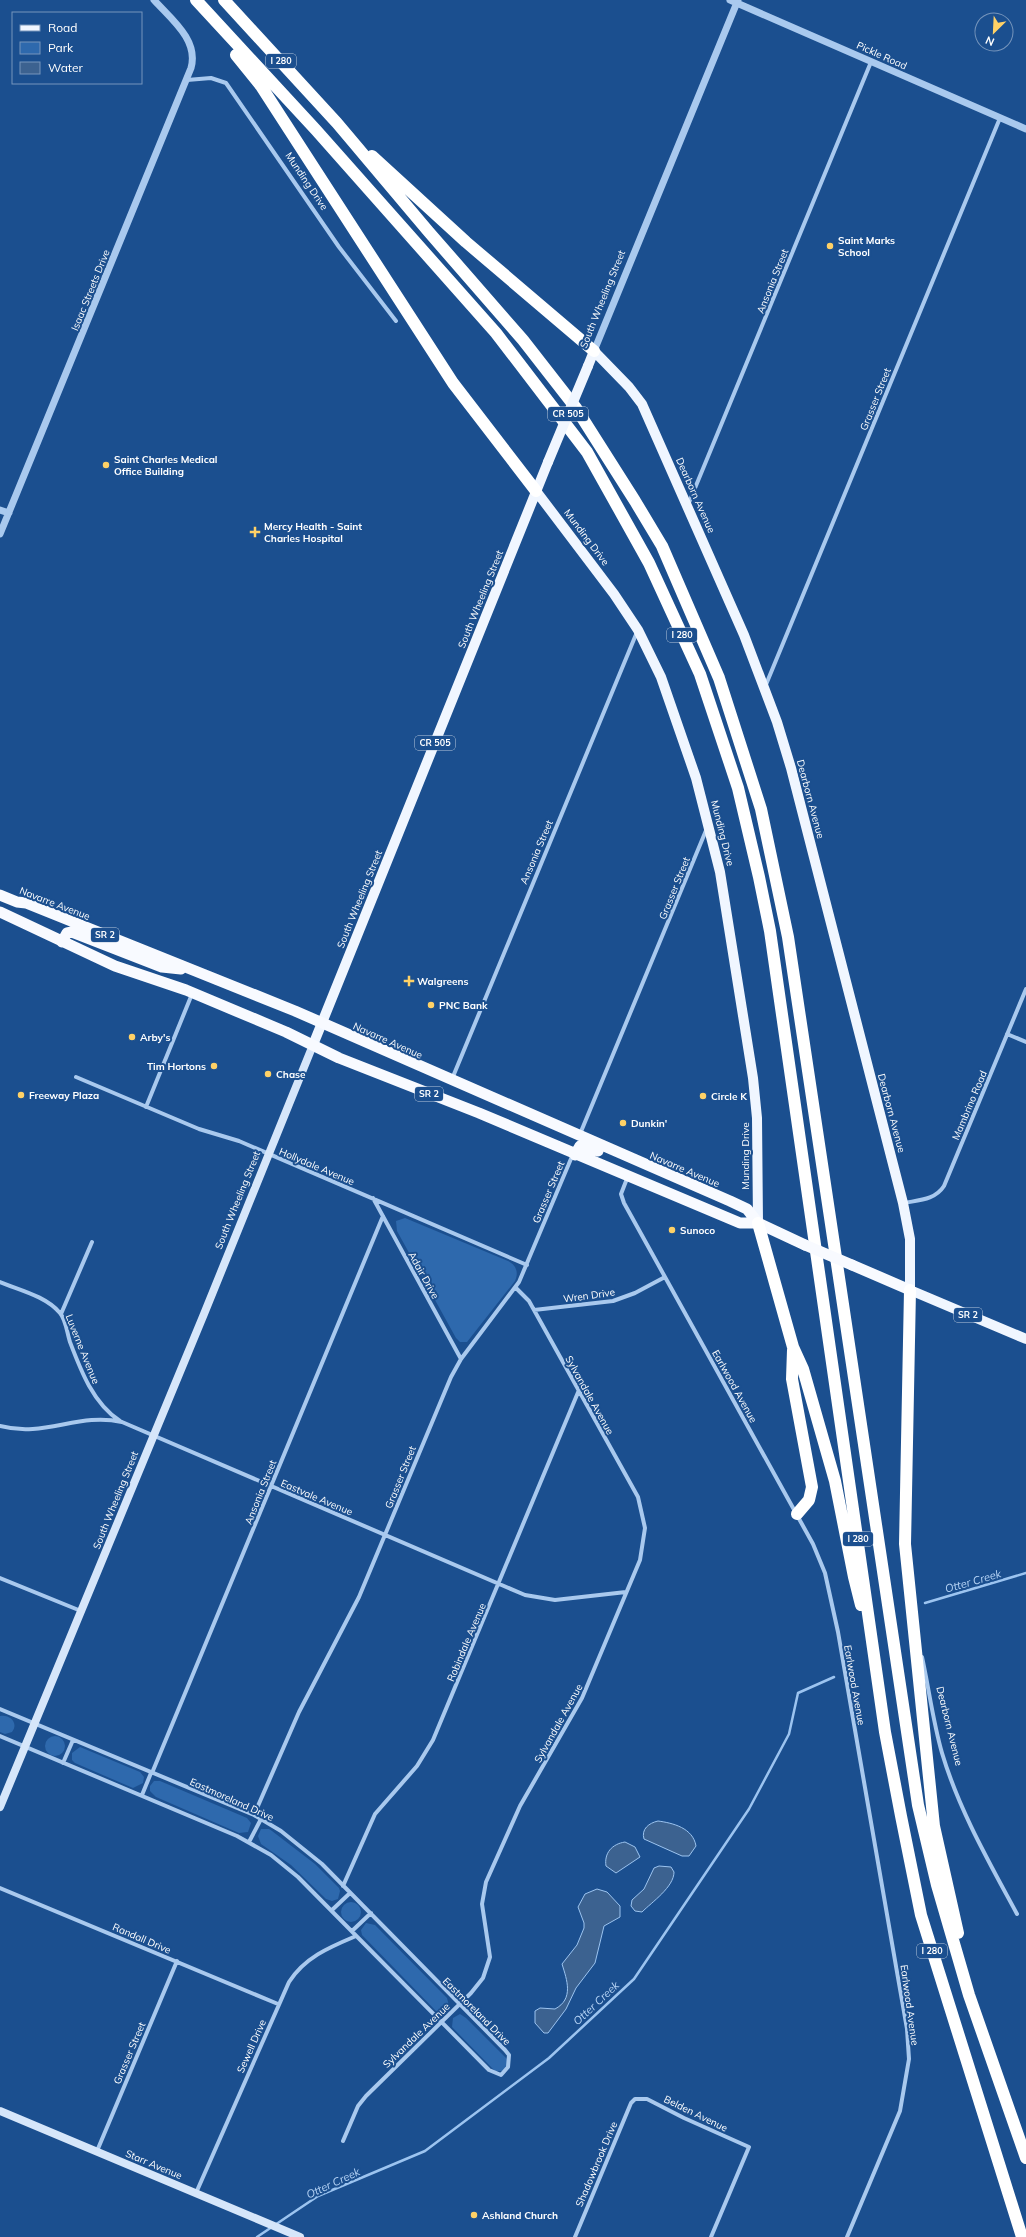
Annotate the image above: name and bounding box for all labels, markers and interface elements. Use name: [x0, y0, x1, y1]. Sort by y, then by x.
legend: [12, 12, 142, 84]
north arrow: [974, 12, 1014, 52]
text: Road: [48, 20, 77, 35]
text: N: [983, 33, 997, 49]
street label: Pickle Road: [855, 39, 909, 72]
text: Park: [48, 40, 74, 55]
road number: I 280: [266, 54, 296, 68]
text: Water: [48, 60, 84, 75]
street label: Munding Drive: [282, 150, 331, 213]
place label: Saint Marks School: [838, 234, 895, 259]
marker: Saint Marks School: [825, 241, 835, 251]
street label: Ansonia Street: [754, 247, 791, 315]
street label: Isaac Streets Drive: [68, 248, 113, 333]
street label: South Wheeling Street: [577, 248, 628, 350]
street label: Grasser Street: [857, 366, 894, 432]
road number: CR 505: [548, 407, 588, 421]
place label: Saint Charles Medical Office Building: [114, 453, 217, 478]
street label: Dearborn Avenue: [673, 455, 718, 535]
marker: Saint Charles Medical Office Building: [101, 460, 111, 470]
street label: Munding Drive: [561, 507, 612, 568]
place label: Mercy Health - Saint Charles Hospital: [264, 520, 362, 545]
marker: Mercy Health - Saint Charles Hospital: [249, 526, 261, 538]
street label: South Wheeling Street: [455, 548, 506, 650]
road number: I 280: [667, 628, 697, 642]
road number: CR 505: [415, 736, 455, 750]
street label: Dearborn Avenue: [794, 758, 827, 840]
street label: Munding Drive: [708, 799, 737, 867]
street label: Ansonia Street: [517, 818, 556, 886]
street label: South Wheeling Street: [334, 848, 385, 950]
street label: Grasser Street: [656, 855, 693, 921]
street label: Navarre Avenue: [18, 884, 92, 923]
road number: SR 2: [91, 928, 119, 942]
place label: Walgreens: [417, 975, 469, 988]
marker: Walgreens: [404, 976, 414, 986]
place label: PNC Bank: [439, 999, 488, 1012]
marker: PNC Bank: [426, 1000, 436, 1010]
street label: Navarre Avenue: [351, 1019, 425, 1062]
place label: Arby's: [140, 1031, 170, 1044]
marker: Arby's: [127, 1032, 137, 1042]
place label: Tim Hortons: [147, 1060, 206, 1073]
marker: Tim Hortons: [209, 1061, 219, 1071]
place label: Chase: [276, 1068, 306, 1081]
marker: Chase: [263, 1069, 273, 1079]
street label: Mambrino Road: [949, 1069, 990, 1142]
street label: Dearborn Avenue: [875, 1072, 908, 1154]
road number: SR 2: [415, 1087, 443, 1101]
place label: Freeway Plaza: [29, 1089, 99, 1102]
marker: Freeway Plaza: [16, 1090, 26, 1100]
place label: Circle K: [711, 1090, 747, 1103]
marker: Circle K: [698, 1091, 708, 1101]
place label: Dunkin': [631, 1117, 667, 1130]
marker: Dunkin': [618, 1118, 628, 1128]
street label: Munding Drive: [739, 1122, 752, 1190]
street label: Hollydale Avenue: [277, 1145, 356, 1188]
street label: South Wheeling Street: [212, 1149, 263, 1251]
street label: Navarre Avenue: [648, 1149, 722, 1190]
street label: Grasser Street: [530, 1159, 568, 1225]
place label: Sunoco: [680, 1224, 715, 1237]
marker: Sunoco: [667, 1225, 677, 1235]
street label: Adair Drive: [405, 1249, 442, 1301]
street label: Wren Drive: [562, 1285, 616, 1306]
road number: SR 2: [954, 1308, 982, 1322]
street label: Luverne Avenue: [63, 1312, 102, 1386]
street label: Earlwood Avenue: [709, 1348, 760, 1425]
street label: Sylvandale Avenue: [562, 1354, 617, 1437]
street label: Grasser Street: [382, 1444, 419, 1510]
street label: South Wheeling Street: [90, 1449, 141, 1551]
street label: Ansonia Street: [242, 1458, 279, 1526]
street label: Eastvale Avenue: [279, 1476, 355, 1518]
road number: I 280: [843, 1532, 873, 1546]
water label: Otter Creek: [943, 1566, 1003, 1596]
street label: Robindale Avenue: [444, 1601, 489, 1683]
street label: Earlwood Avenue: [841, 1644, 868, 1726]
street label: Sylvandale Avenue: [531, 1682, 586, 1765]
street label: Dearborn Avenue: [933, 1685, 966, 1767]
street label: Eastmoreland Drive: [188, 1775, 276, 1824]
street label: Randall Drive: [111, 1920, 173, 1957]
road number: I 280: [917, 1944, 947, 1958]
street label: Earlwood Avenue: [897, 1964, 922, 2046]
street label: Eastmoreland Drive: [440, 1975, 513, 2048]
water label: Otter Creek: [570, 1978, 622, 2028]
street label: Sylvandale Avenue: [380, 2000, 453, 2071]
street label: Sewell Drive: [234, 2017, 269, 2075]
street label: Grasser Street: [111, 2020, 149, 2086]
street label: Belden Avenue: [662, 2092, 730, 2134]
street label: Shadowbrook Drive: [573, 2120, 620, 2209]
street label: Starr Avenue: [123, 2147, 184, 2182]
water label: Otter Creek: [304, 2164, 363, 2202]
place label: Ashland Church: [482, 2209, 558, 2222]
marker: Ashland Church: [469, 2210, 479, 2220]

